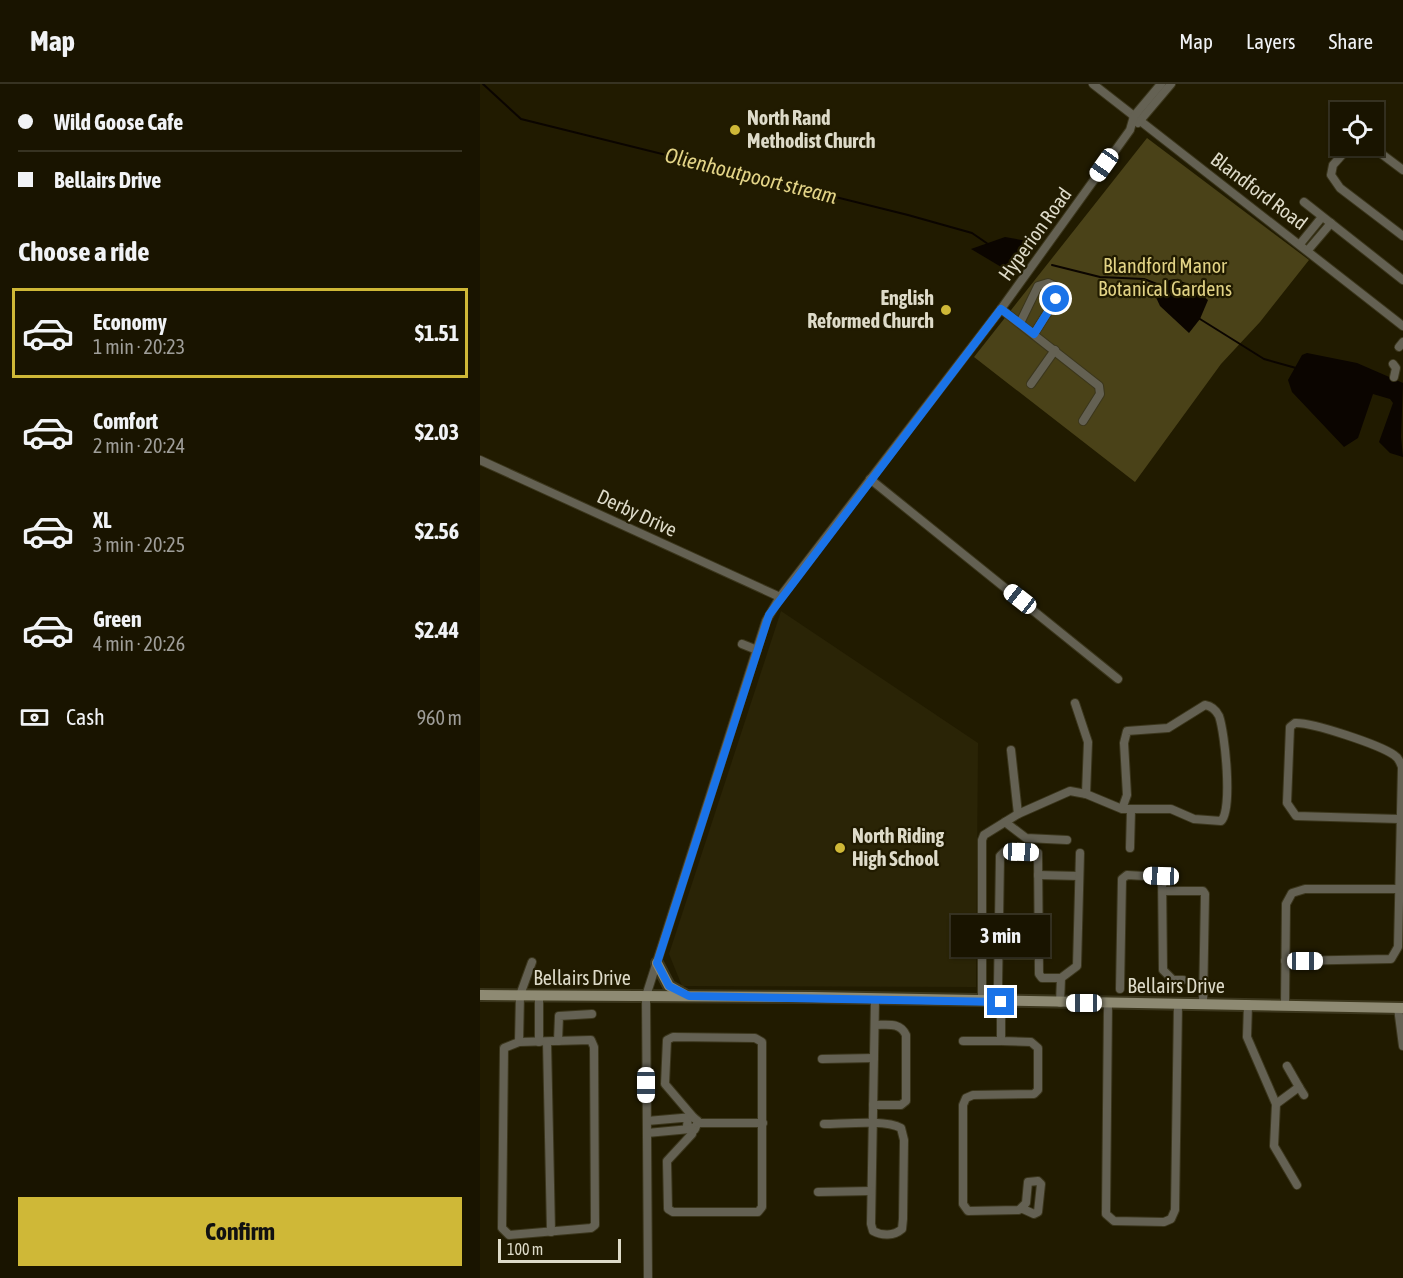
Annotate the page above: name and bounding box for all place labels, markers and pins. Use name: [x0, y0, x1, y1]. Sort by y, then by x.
place label: North Rand Methodist Church: [747, 106, 875, 152]
marker: North Rand Methodist Church: [728, 123, 742, 137]
place label: English Reformed Church: [807, 286, 934, 332]
marker: English Reformed Church: [939, 303, 953, 317]
place label: North Riding High School: [852, 824, 944, 870]
marker: North Riding High School: [833, 841, 847, 855]

